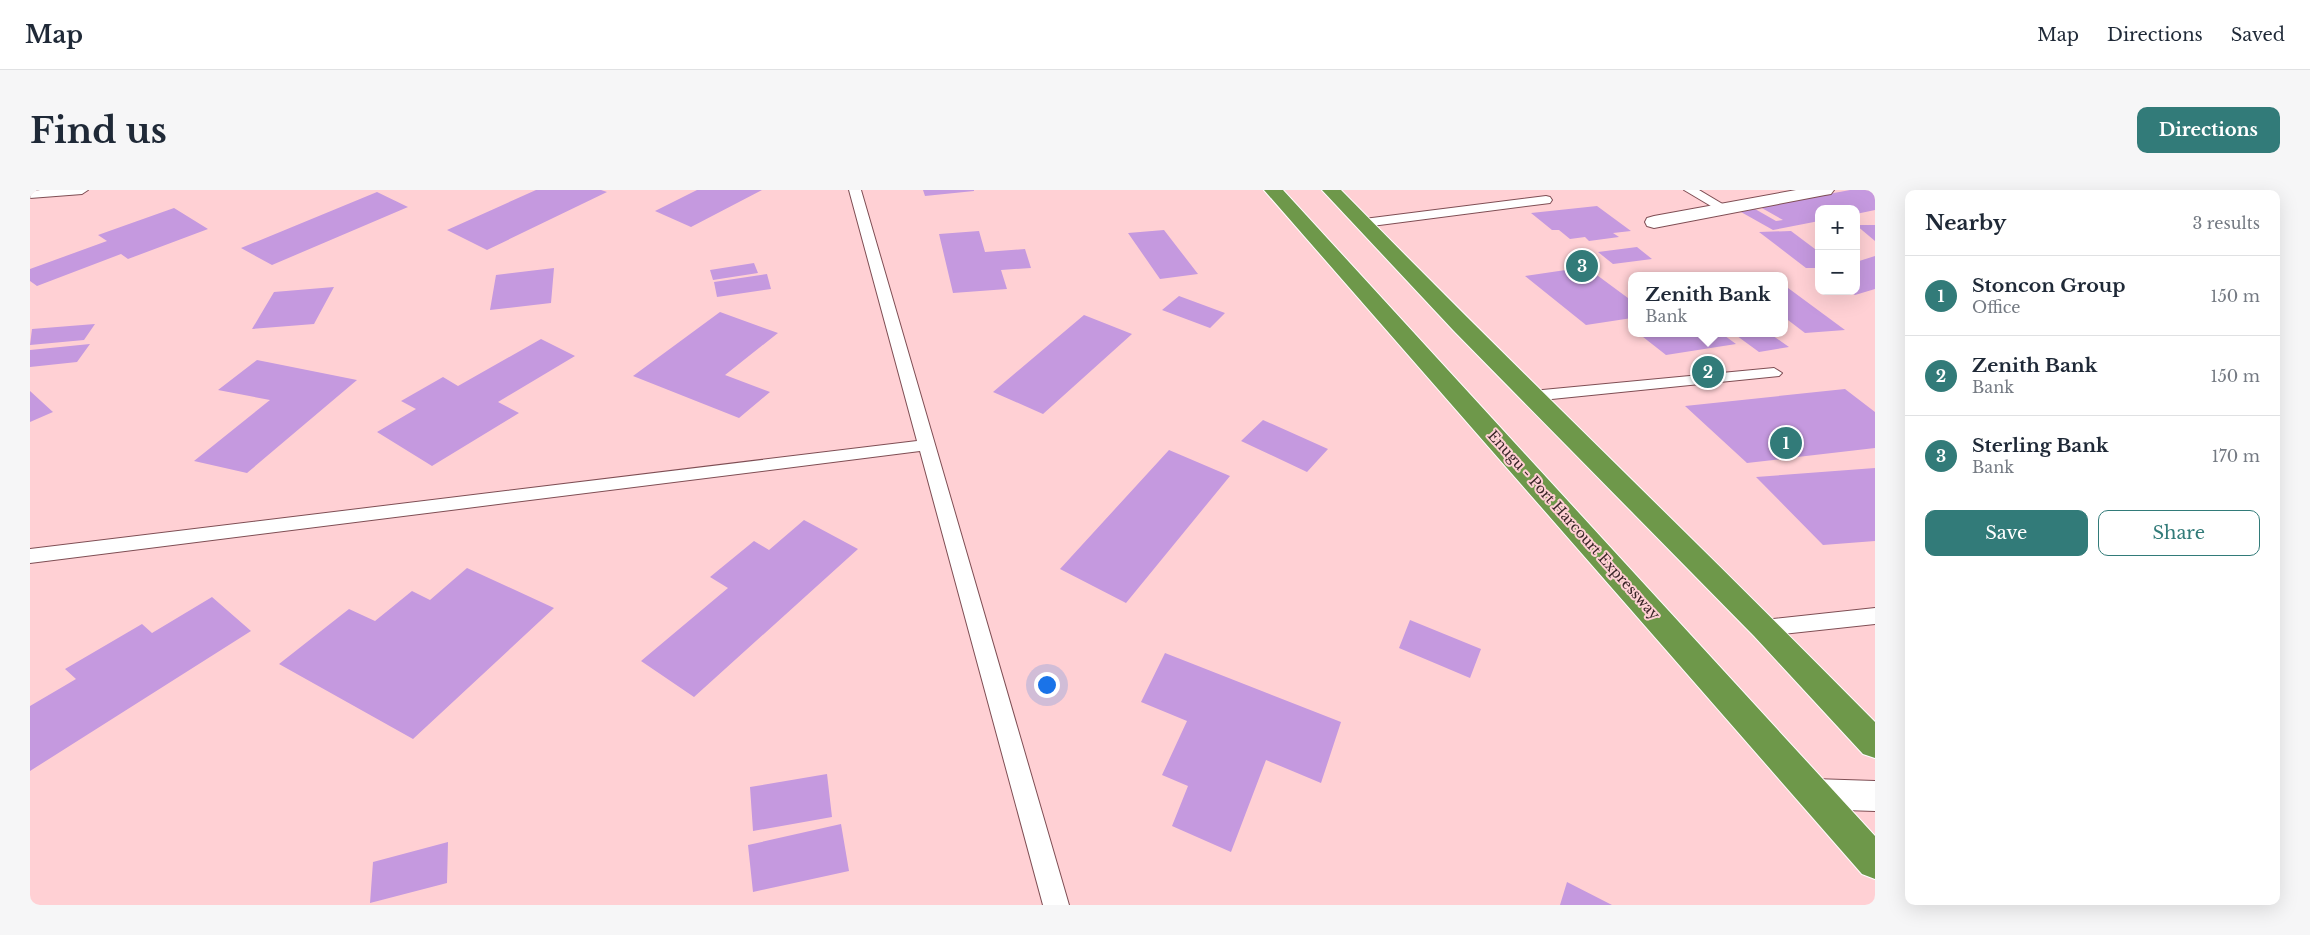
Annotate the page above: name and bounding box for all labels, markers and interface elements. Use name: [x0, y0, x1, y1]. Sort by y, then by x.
text: Map: [25, 20, 83, 49]
text: Map: [2037, 24, 2079, 46]
text: Directions: [2107, 24, 2203, 46]
text: Saved: [2231, 24, 2285, 46]
button: Directions: [2137, 107, 2280, 153]
text: Find us: [30, 109, 167, 152]
map controls: [1815, 205, 1860, 295]
button: +: [1815, 205, 1860, 250]
text: Nearby: [1925, 210, 2006, 236]
text: 3 results: [2192, 213, 2260, 233]
pin: 3: [1566, 247, 1598, 285]
button: −: [1815, 250, 1860, 295]
popup: [1628, 272, 1788, 337]
text: Stoncon Group: [1972, 274, 2125, 297]
text: Zenith Bank: [1645, 283, 1771, 306]
text: 1: [1938, 286, 1944, 306]
text: 150 m: [2211, 286, 2260, 306]
text: Office: [1972, 297, 2020, 317]
text: Bank: [1645, 306, 1687, 326]
pin: 2: [1692, 353, 1724, 391]
text: Zenith Bank: [1972, 354, 2097, 377]
text: 2: [1936, 366, 1946, 386]
text: 150 m: [2211, 366, 2260, 386]
text: Bank: [1972, 377, 2014, 397]
pin: 1: [1770, 424, 1802, 462]
street label: Enugu - Port Harcourt Expressway: [1484, 427, 1664, 623]
text: Sterling Bank: [1972, 434, 2109, 457]
text: 3: [1936, 446, 1946, 466]
text: 170 m: [2212, 446, 2260, 466]
text: Bank: [1972, 457, 2014, 477]
button: Save: [1925, 510, 2088, 556]
button: Share: [2098, 510, 2260, 556]
your location: [1034, 672, 1060, 698]

